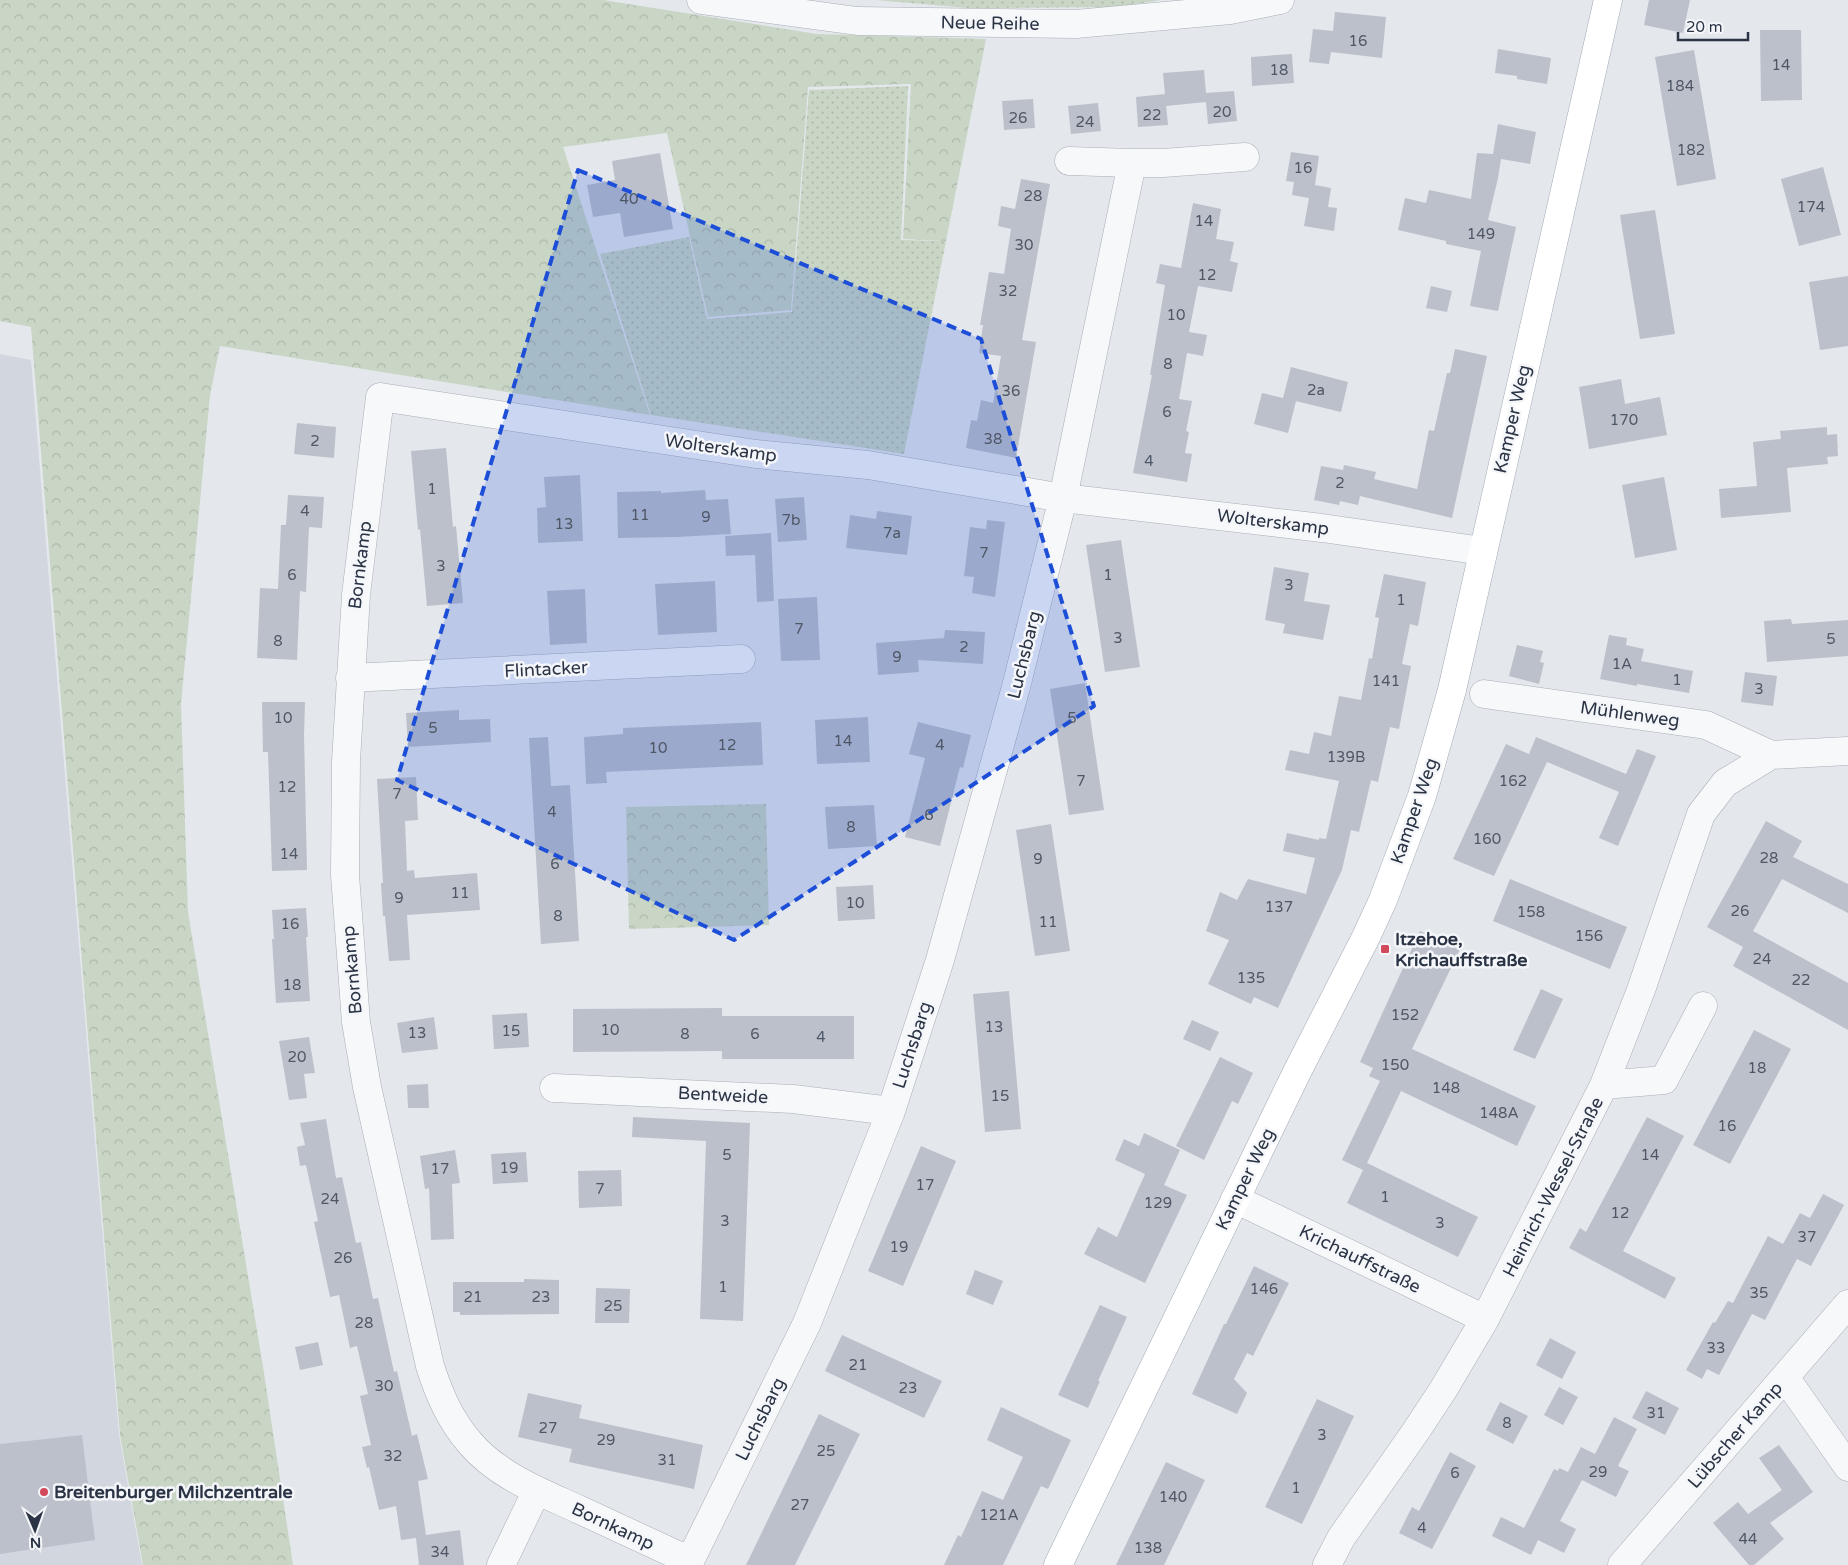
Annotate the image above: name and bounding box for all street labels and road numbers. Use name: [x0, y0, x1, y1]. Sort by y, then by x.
street label: Neue Reihe: [940, 11, 1040, 35]
street label: Kamper Weg: [1489, 363, 1535, 475]
street label: Wolterskamp: [664, 429, 778, 467]
street label: Wolterskamp: [1216, 504, 1330, 540]
street label: Bornkamp: [344, 520, 376, 610]
street label: Luchsbarg: [1002, 609, 1046, 701]
street label: Flintacker: [504, 656, 589, 682]
street label: Mühlenweg: [1579, 696, 1681, 732]
street label: Kamper Weg: [1386, 755, 1442, 867]
street label: Bornkamp: [337, 925, 367, 1015]
street label: Luchsbarg: [888, 999, 936, 1091]
street label: Bentweide: [677, 1082, 769, 1108]
street label: Heinrich-Wessel-Straße: [1498, 1093, 1608, 1281]
street label: Kamper Weg: [1211, 1124, 1279, 1234]
street label: Krichauffstraße: [1296, 1220, 1424, 1298]
street label: Luchsbarg: [730, 1374, 790, 1464]
street label: Lübscher Kamp: [1683, 1377, 1787, 1493]
street label: Bornkamp: [568, 1497, 658, 1555]

